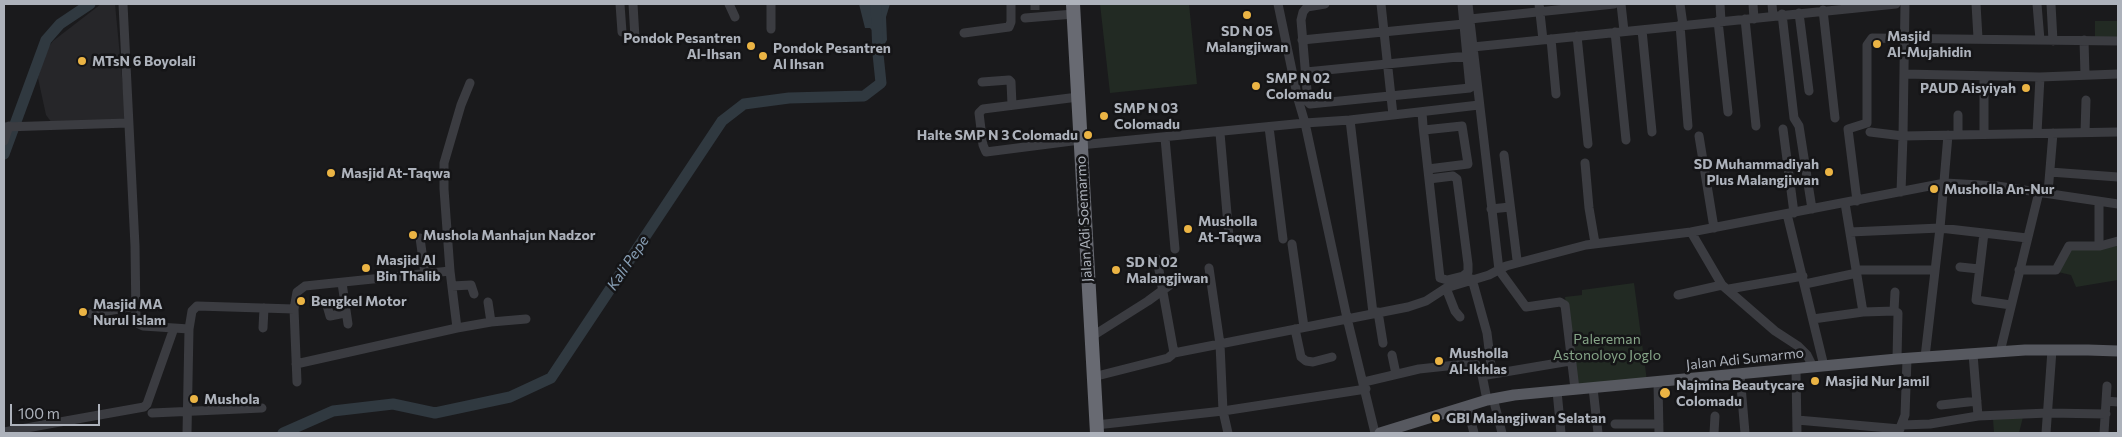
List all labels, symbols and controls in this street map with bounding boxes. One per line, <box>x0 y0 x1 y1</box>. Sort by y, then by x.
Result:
marker: SD N 05 Malangjiwan <box>1241 9 1253 21</box>
place label: SD N 05 Malangjiwan <box>1206 23 1288 56</box>
place label: Masjid Al-Mujahidin <box>1887 28 1972 60</box>
place label: Pondok Pesantren Al-Ihsan <box>623 30 741 62</box>
marker: Masjid Al-Mujahidin <box>1871 38 1883 50</box>
marker: Pondok Pesantren Al-Ihsan <box>745 40 757 52</box>
place label: Pondok Pesantren Al Ihsan <box>773 40 891 72</box>
marker: Pondok Pesantren Al Ihsan <box>757 50 769 62</box>
place label: MTsN 6 Boyolali <box>92 53 196 69</box>
marker: MTsN 6 Boyolali <box>76 55 88 67</box>
place label: SMP N 02 Colomadu <box>1266 70 1332 102</box>
marker: SMP N 02 Colomadu <box>1250 80 1262 92</box>
place label: PAUD Aisyiyah <box>1920 80 2016 96</box>
marker: PAUD Aisyiyah <box>2020 82 2032 94</box>
place label: SMP N 03 Colomadu <box>1114 100 1180 132</box>
marker: SMP N 03 Colomadu <box>1098 110 1110 122</box>
place label: Halte SMP N 3 Colomadu <box>917 127 1078 143</box>
marker: Halte SMP N 3 Colomadu <box>1082 129 1094 141</box>
street label: Jalan Adi Soemarmo <box>1072 155 1096 283</box>
place label: SD Muhammadiyah Plus Malangjiwan <box>1694 156 1819 188</box>
place label: Masjid At-Taqwa <box>341 165 450 181</box>
marker: SD Muhammadiyah Plus Malangjiwan <box>1823 166 1835 178</box>
marker: Masjid At-Taqwa <box>325 167 337 179</box>
place label: Musholla An-Nur <box>1944 181 2054 197</box>
marker: Musholla An-Nur <box>1928 183 1940 195</box>
place label: Musholla At-Taqwa <box>1198 213 1261 246</box>
marker: Musholla At-Taqwa <box>1182 223 1194 235</box>
place label: Mushola Manhajun Nadzor <box>423 227 596 243</box>
marker: Mushola Manhajun Nadzor <box>407 229 419 241</box>
water label: Kali Pepe <box>603 232 653 294</box>
place label: Masjid Al Bin Thalib <box>376 252 440 284</box>
place label: SD N 02 Malangjiwan <box>1126 254 1208 286</box>
marker: Masjid Al Bin Thalib <box>360 262 372 274</box>
marker: SD N 02 Malangjiwan <box>1110 264 1122 276</box>
place label: Bengkel Motor <box>311 293 407 309</box>
marker: Bengkel Motor <box>295 295 307 307</box>
place label: Masjid MA Nurul Islam <box>93 296 166 328</box>
marker: Masjid MA Nurul Islam <box>77 306 89 318</box>
park label: Palereman Astonoloyo Joglo <box>1553 331 1661 364</box>
street label: Jalan Adi Sumarmo <box>1685 344 1805 374</box>
place label: Musholla Al-Ikhlas <box>1449 345 1508 378</box>
marker: Musholla Al-Ikhlas <box>1433 355 1445 367</box>
place label: Masjid Nur Jamil <box>1825 373 1930 389</box>
marker: Masjid Nur Jamil <box>1809 375 1821 387</box>
place label: Najmina Beautycare Colomadu <box>1676 377 1804 410</box>
marker: Najmina Beautycare Colomadu <box>1658 386 1672 400</box>
place label: Mushola <box>204 391 260 407</box>
marker: Mushola <box>188 393 200 405</box>
scale bar <box>12 394 102 426</box>
text: 100 m <box>18 404 60 422</box>
place label: GBI Malangjiwan Selatan <box>1446 410 1606 426</box>
marker: GBI Malangjiwan Selatan <box>1430 412 1442 424</box>

